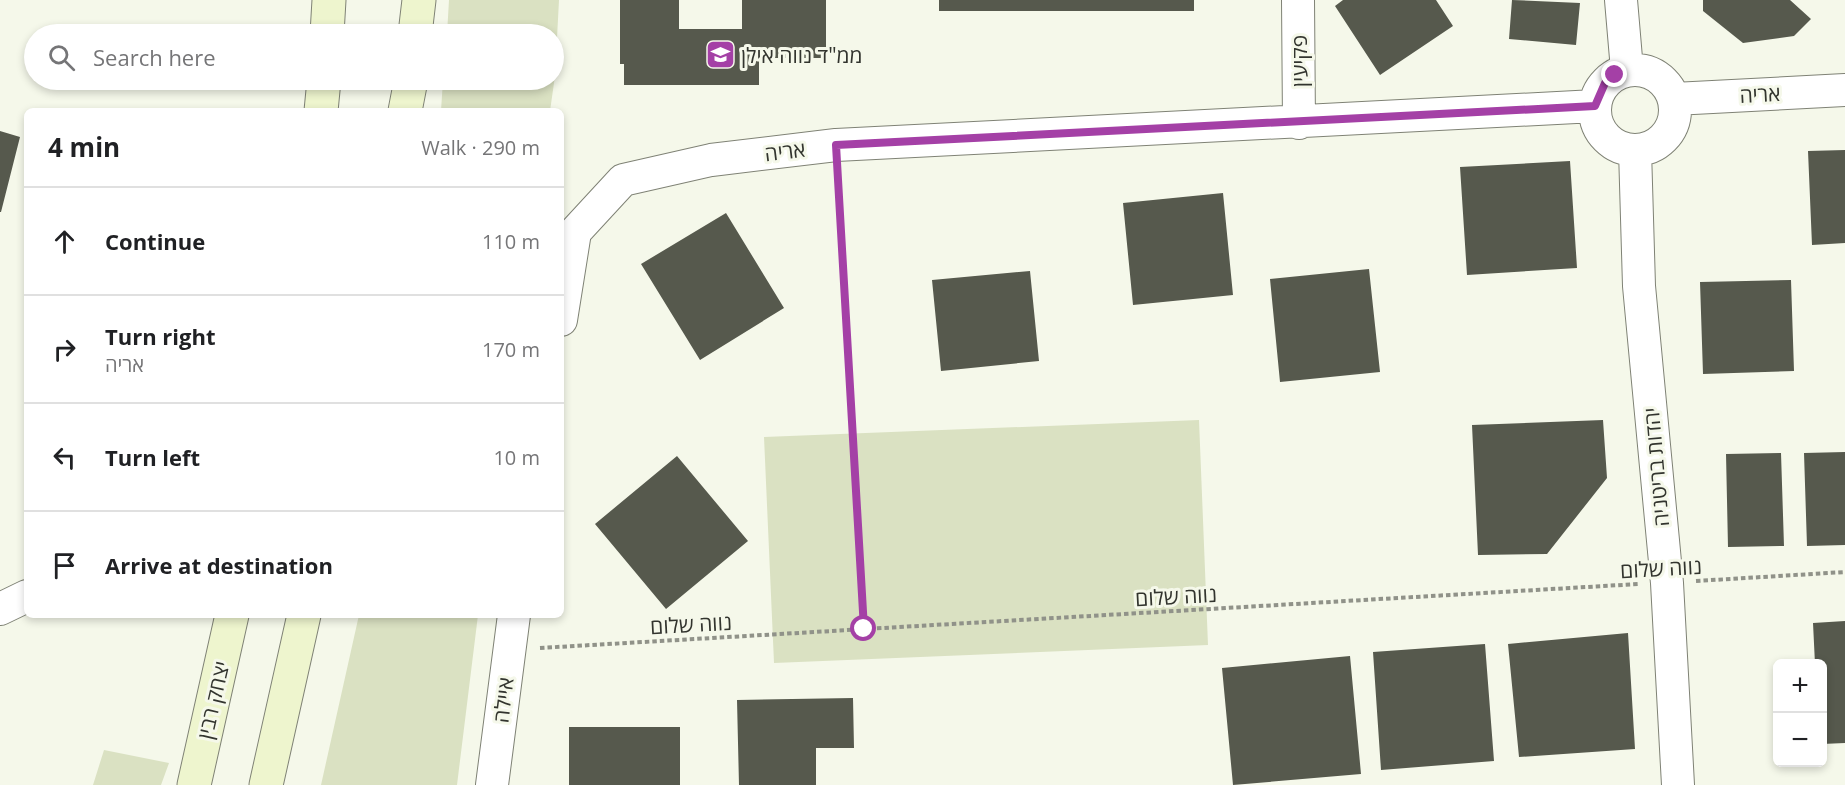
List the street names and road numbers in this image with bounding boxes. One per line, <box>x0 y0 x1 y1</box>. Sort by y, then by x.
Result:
street label: פקיעין <box>1285 35 1313 87</box>
street label: אריה <box>1739 79 1781 109</box>
street label: אריה <box>763 135 807 167</box>
street label: יהדות בריטניה <box>1637 406 1675 528</box>
street label: נווה שלום <box>1619 552 1703 584</box>
street label: נווה שלום <box>1134 580 1218 612</box>
street label: נווה שלום <box>649 608 733 640</box>
street label: יצחק רבין <box>190 658 236 742</box>
street label: איילה <box>486 676 520 724</box>

